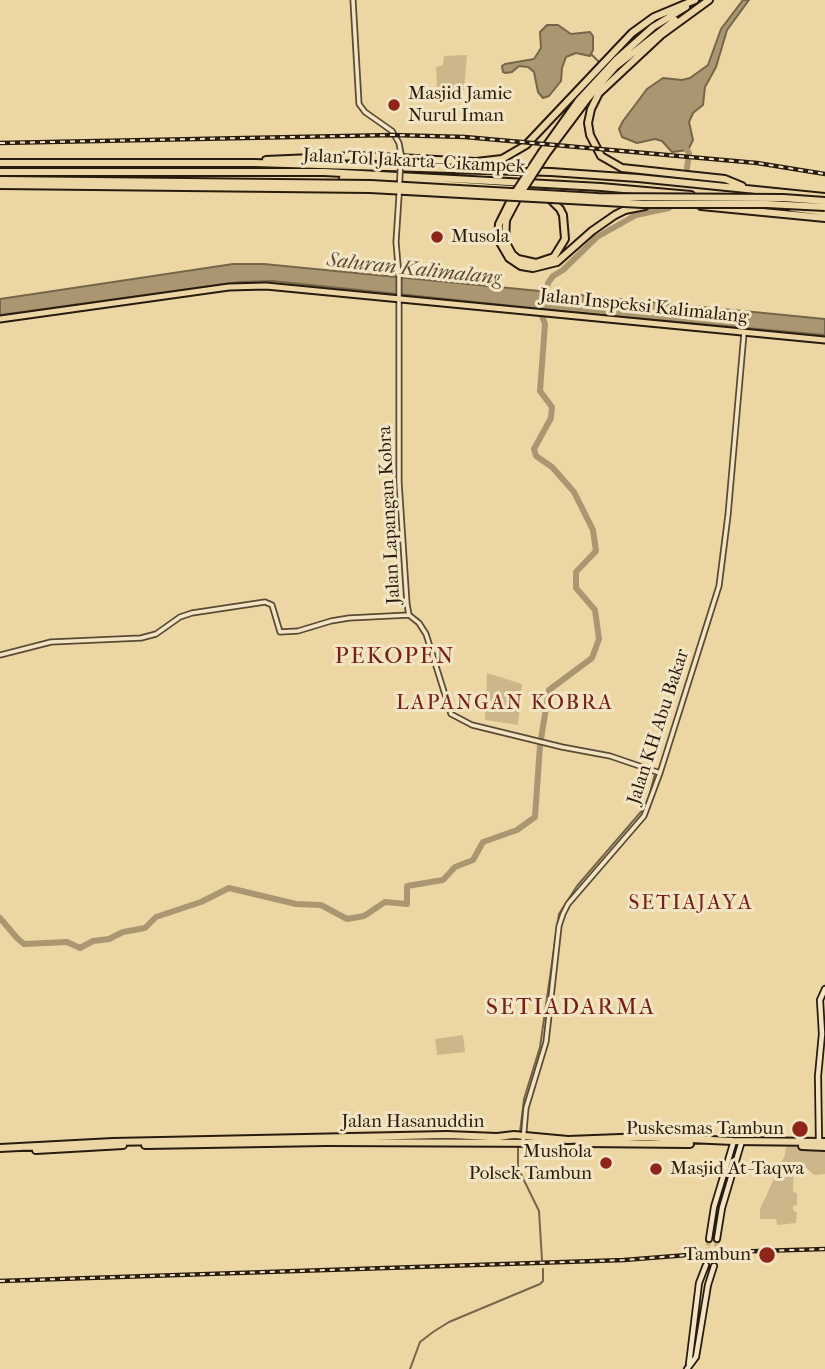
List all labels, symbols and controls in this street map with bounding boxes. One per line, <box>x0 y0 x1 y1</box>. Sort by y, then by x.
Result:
place label: Masjid Jamie Nurul Iman <box>408 83 512 127</box>
marker: Masjid Jamie Nurul Iman <box>386 97 402 113</box>
street label: Jalan Tol Jakarta–Cikampek <box>302 145 526 179</box>
place label: Musola <box>451 226 509 248</box>
marker: Musola <box>429 229 445 245</box>
water label: Saluran Kalimalang <box>325 248 503 292</box>
street label: Jalan Inspeksi Kalimalang <box>539 285 749 329</box>
street label: Jalan Lapangan Kobra <box>374 425 406 605</box>
district label: PEKOPEN <box>336 643 454 671</box>
street label: Jalan KH Abu Bakar <box>623 646 695 808</box>
district label: LAPANGAN KOBRA <box>398 691 612 717</box>
district label: SETIAJAYA <box>630 891 752 917</box>
district label: SETIADARMA <box>487 994 655 1022</box>
street label: Jalan Hasanuddin <box>341 1111 485 1133</box>
place label: Puskesmas Tambun <box>626 1118 784 1140</box>
marker: Puskesmas Tambun <box>790 1119 810 1139</box>
place label: Mushola Polsek Tambun <box>469 1141 592 1185</box>
marker: Mushola Polsek Tambun <box>598 1155 614 1171</box>
place label: Masjid At-Taqwa <box>670 1158 804 1180</box>
marker: Masjid At-Taqwa <box>648 1161 664 1177</box>
place label: Tambun <box>684 1244 751 1266</box>
marker: Tambun <box>757 1245 777 1265</box>

